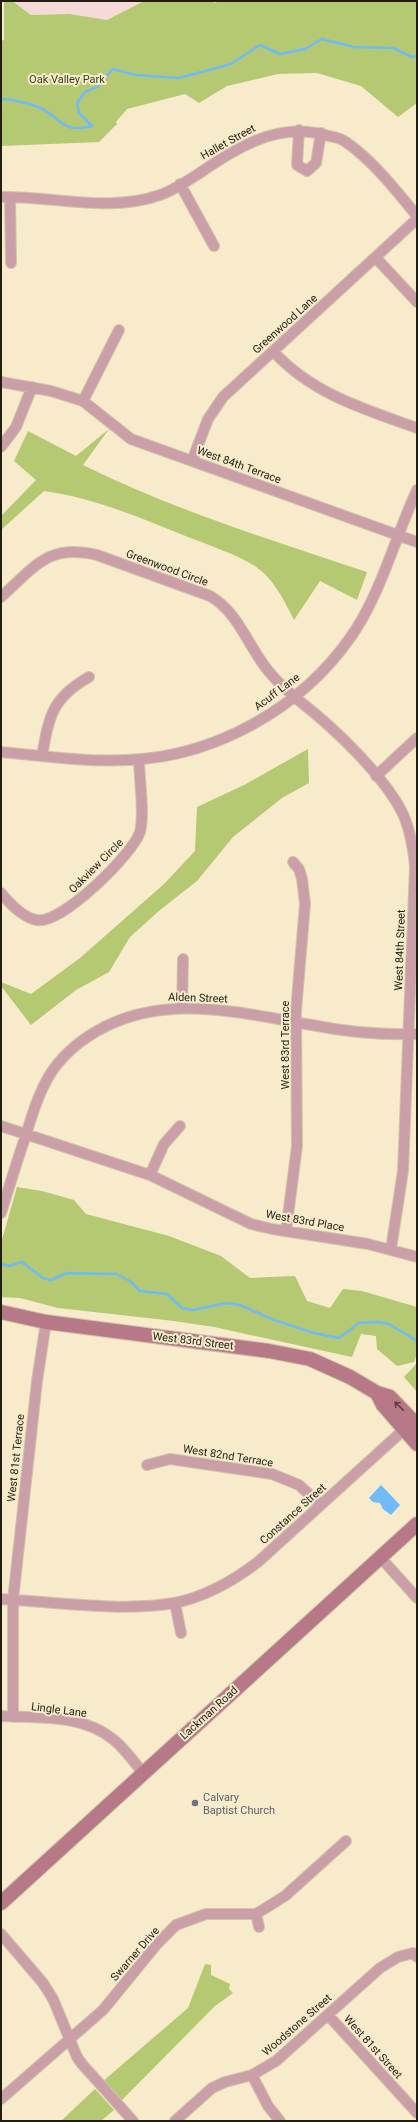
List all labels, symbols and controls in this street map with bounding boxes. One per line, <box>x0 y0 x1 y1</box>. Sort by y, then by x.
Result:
park label: Oak Valley Park <box>29 73 105 86</box>
street label: Hallet Street <box>198 121 258 162</box>
street label: Greenwood Lane <box>250 291 320 356</box>
street label: West 84th Terrace <box>195 444 283 486</box>
street label: Greenwood Circle <box>124 547 210 589</box>
street label: Acuff Lane <box>252 671 302 713</box>
street label: Oakview Circle <box>66 836 126 896</box>
street label: West 84th Street <box>392 909 408 991</box>
street label: Alden Street <box>168 990 228 1006</box>
street label: West 83rd Terrace <box>279 1000 292 1089</box>
street label: West 83rd Place <box>265 1208 345 1234</box>
street label: West 83rd Street <box>152 1330 235 1352</box>
one-way arrow <box>394 1401 404 1410</box>
street label: West 81st Terrace <box>5 1413 27 1503</box>
street label: West 82nd Terrace <box>182 1442 274 1470</box>
street label: Constance Street <box>257 1481 329 1547</box>
street label: Lackman Road <box>178 1684 240 1742</box>
street label: Lingle Lane <box>30 1700 88 1720</box>
place label: Calvary Baptist Church <box>203 1791 275 1817</box>
marker: Calvary Baptist Church <box>190 1798 200 1808</box>
street label: Swarner Drive <box>108 1924 162 1984</box>
street label: Woodstone Street <box>260 1991 335 2059</box>
street label: West 81st Street <box>341 2013 405 2082</box>

